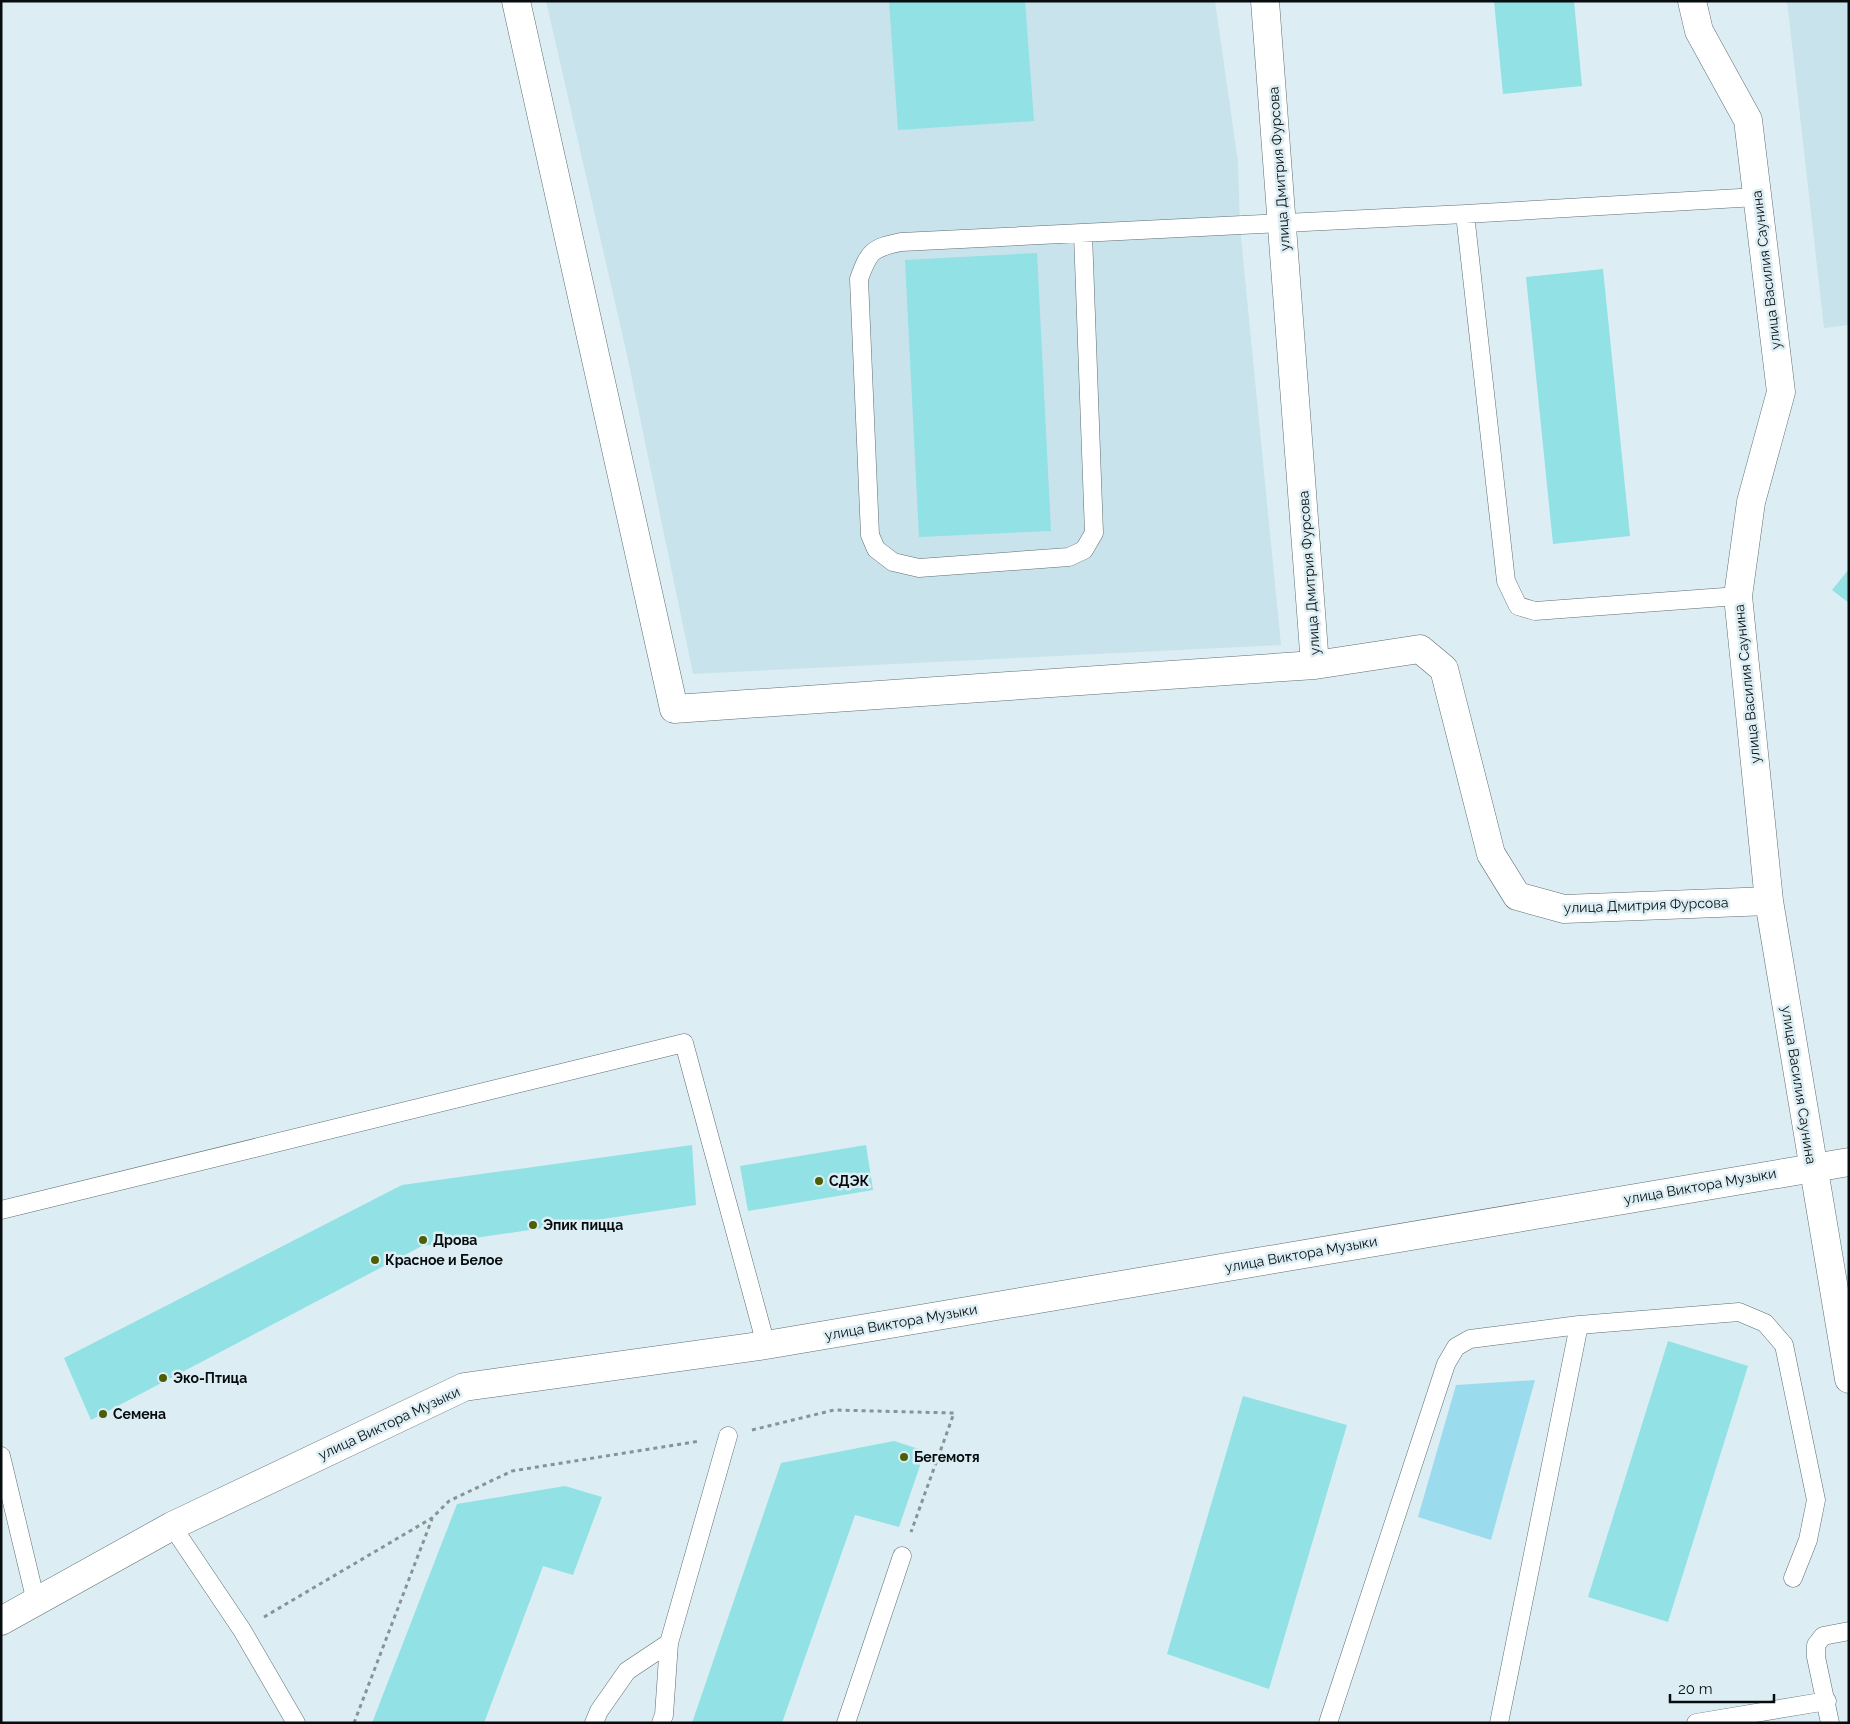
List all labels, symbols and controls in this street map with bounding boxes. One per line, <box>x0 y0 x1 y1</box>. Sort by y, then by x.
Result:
street label: улица Дмитрия Фурсова <box>1265 86 1293 252</box>
street label: улица Василия Саунина <box>1748 190 1784 350</box>
street label: улица Дмитрия Фурсова <box>1295 490 1323 656</box>
street label: улица Василия Саунина <box>1731 604 1763 764</box>
street label: улица Дмитрия Фурсова <box>1563 894 1729 916</box>
street label: улица Василия Саунина <box>1779 1005 1819 1165</box>
street label: улица Виктора Музыки <box>1623 1165 1777 1207</box>
place label: СДЭК <box>829 1173 870 1189</box>
marker: СДЭК <box>813 1175 825 1187</box>
place label: Эпик пицца <box>543 1217 623 1233</box>
marker: Эпик пицца <box>527 1219 539 1231</box>
place label: Дрова <box>433 1232 477 1248</box>
street label: улица Виктора Музыки <box>1224 1233 1378 1275</box>
marker: Дрова <box>417 1234 429 1246</box>
place label: Красное и Белое <box>385 1252 504 1268</box>
marker: Красное и Белое <box>369 1254 381 1266</box>
street label: улица Виктора Музыки <box>824 1301 978 1343</box>
place label: Эко-Птица <box>173 1370 247 1386</box>
marker: Эко-Птица <box>157 1372 169 1384</box>
street label: улица Виктора Музыки <box>316 1383 462 1463</box>
place label: Семена <box>113 1406 166 1422</box>
marker: Семена <box>97 1408 109 1420</box>
place label: Бегемотя <box>914 1449 980 1465</box>
marker: Бегемотя <box>898 1451 910 1463</box>
scale bar <box>1670 1672 1774 1704</box>
text: 20 m <box>1678 1680 1713 1698</box>

